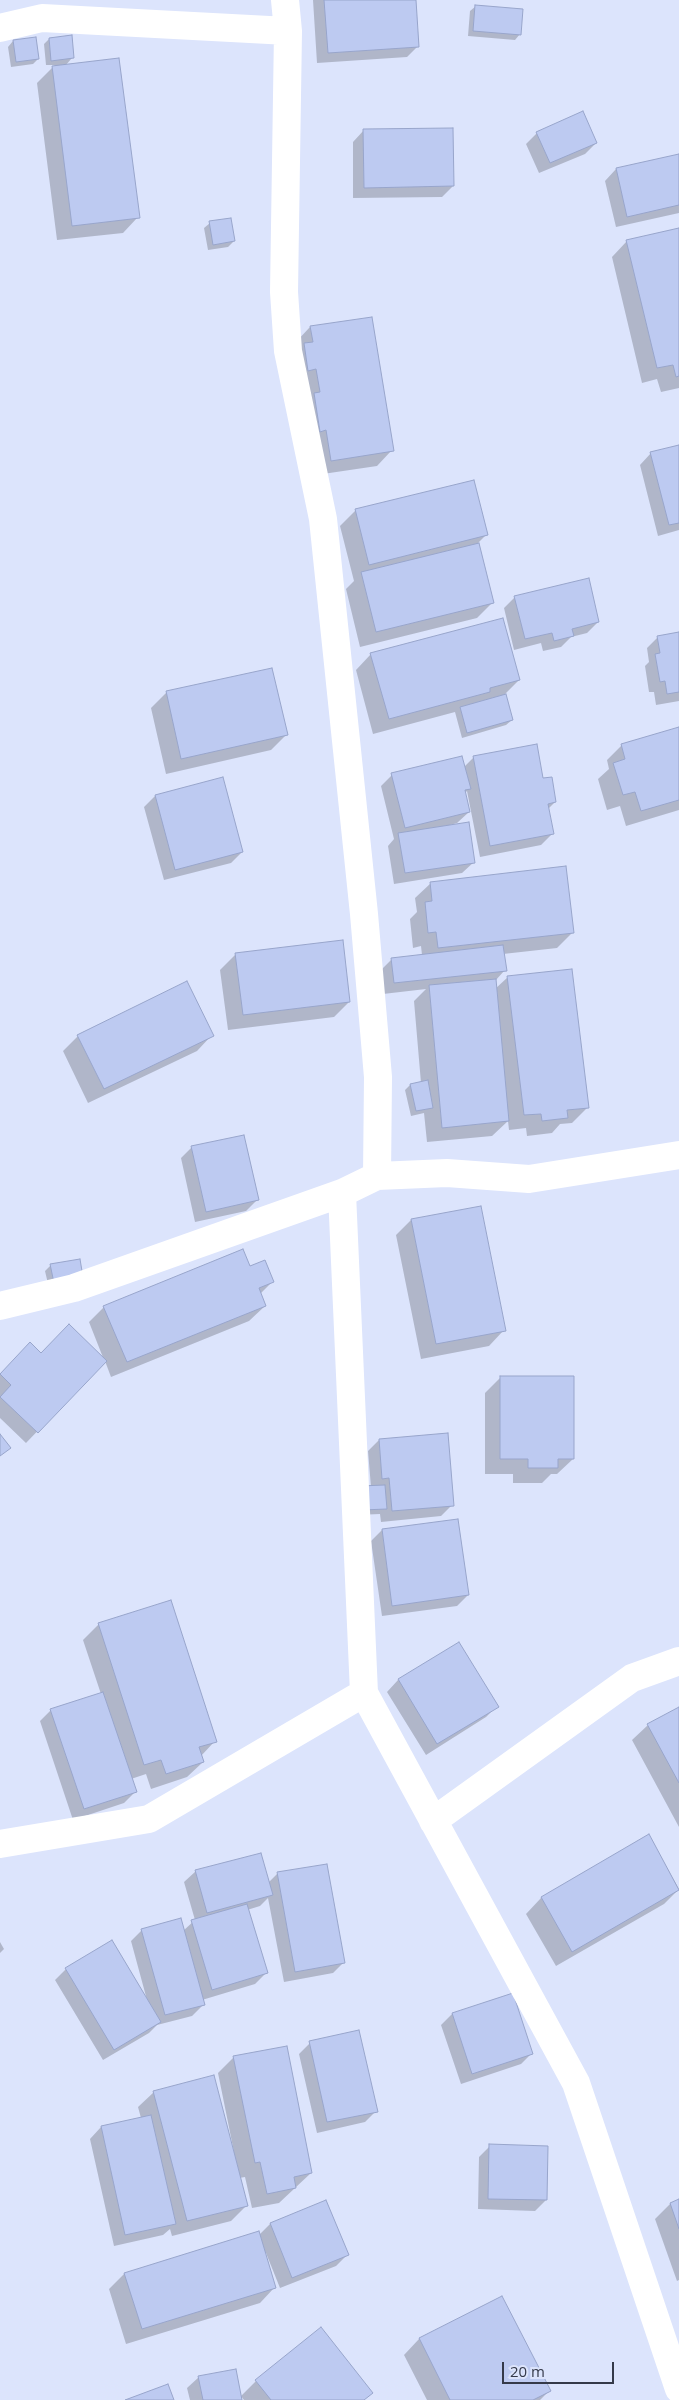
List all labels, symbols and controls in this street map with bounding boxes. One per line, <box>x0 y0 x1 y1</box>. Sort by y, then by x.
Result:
scale bar <box>504 2352 616 2384</box>
text: 20 m <box>510 2361 545 2381</box>

